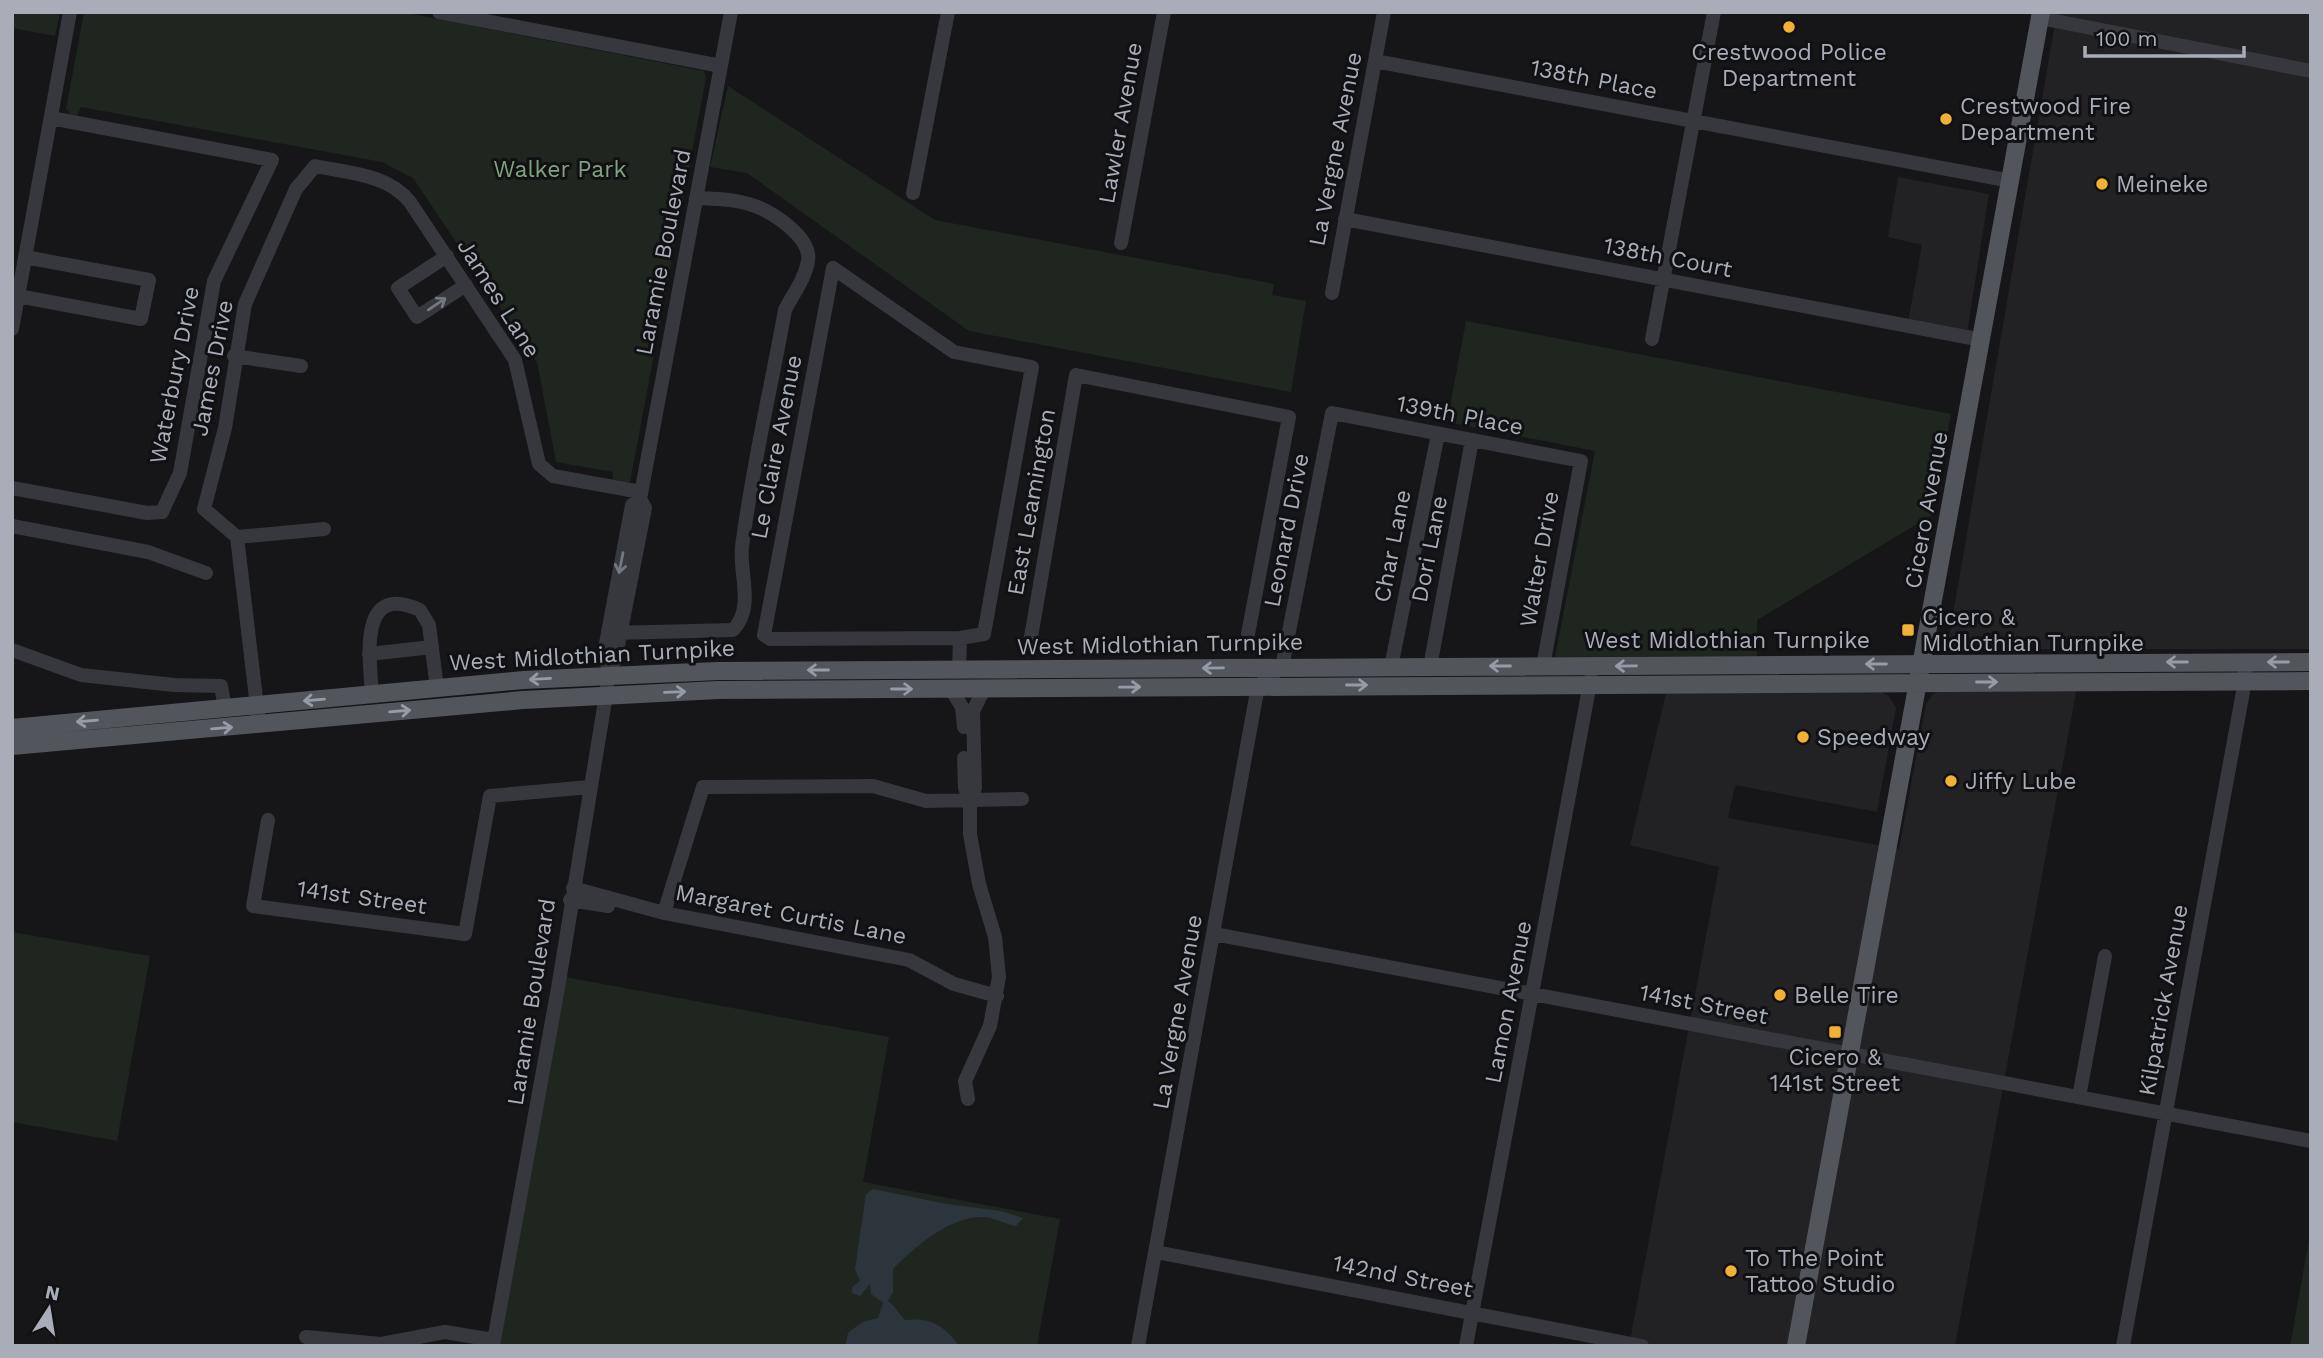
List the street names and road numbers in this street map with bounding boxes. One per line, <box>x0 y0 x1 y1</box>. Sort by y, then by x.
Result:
street label: Lawler Avenue <box>1093 40 1148 206</box>
street label: La Vergne Avenue <box>1303 50 1368 248</box>
street label: 138th Place <box>1528 54 1660 105</box>
street label: Laramie Boulevard <box>630 147 697 357</box>
street label: 138th Court <box>1601 232 1735 283</box>
street label: James Lane <box>451 234 546 363</box>
street label: Waterbury Drive <box>144 284 205 466</box>
street label: James Drive <box>186 298 239 438</box>
street label: Le Claire Avenue <box>745 353 808 541</box>
street label: 139th Place <box>1394 390 1526 441</box>
street label: East Leamington <box>1002 407 1061 598</box>
street label: Cicero Avenue <box>1899 429 1954 591</box>
street label: Leonard Drive <box>1258 451 1315 609</box>
street label: Char Lane <box>1368 488 1417 605</box>
street label: Walter Drive <box>1514 489 1565 629</box>
street label: Dori Lane <box>1406 494 1453 605</box>
street label: West Midlothian Turnpike <box>1584 627 1870 654</box>
street label: West Midlothian Turnpike <box>1017 629 1303 660</box>
street label: West Midlothian Turnpike <box>448 635 736 676</box>
street label: 141st Street <box>295 875 429 920</box>
street label: Margaret Curtis Lane <box>673 879 909 950</box>
street label: Laramie Boulevard <box>502 897 561 1107</box>
street label: Kilpatrick Avenue <box>2133 902 2194 1098</box>
street label: La Vergne Avenue <box>1147 913 1208 1112</box>
street label: Lamon Avenue <box>1479 919 1537 1086</box>
street label: 141st Street <box>1637 979 1771 1030</box>
street label: 142nd Street <box>1331 1250 1476 1303</box>

